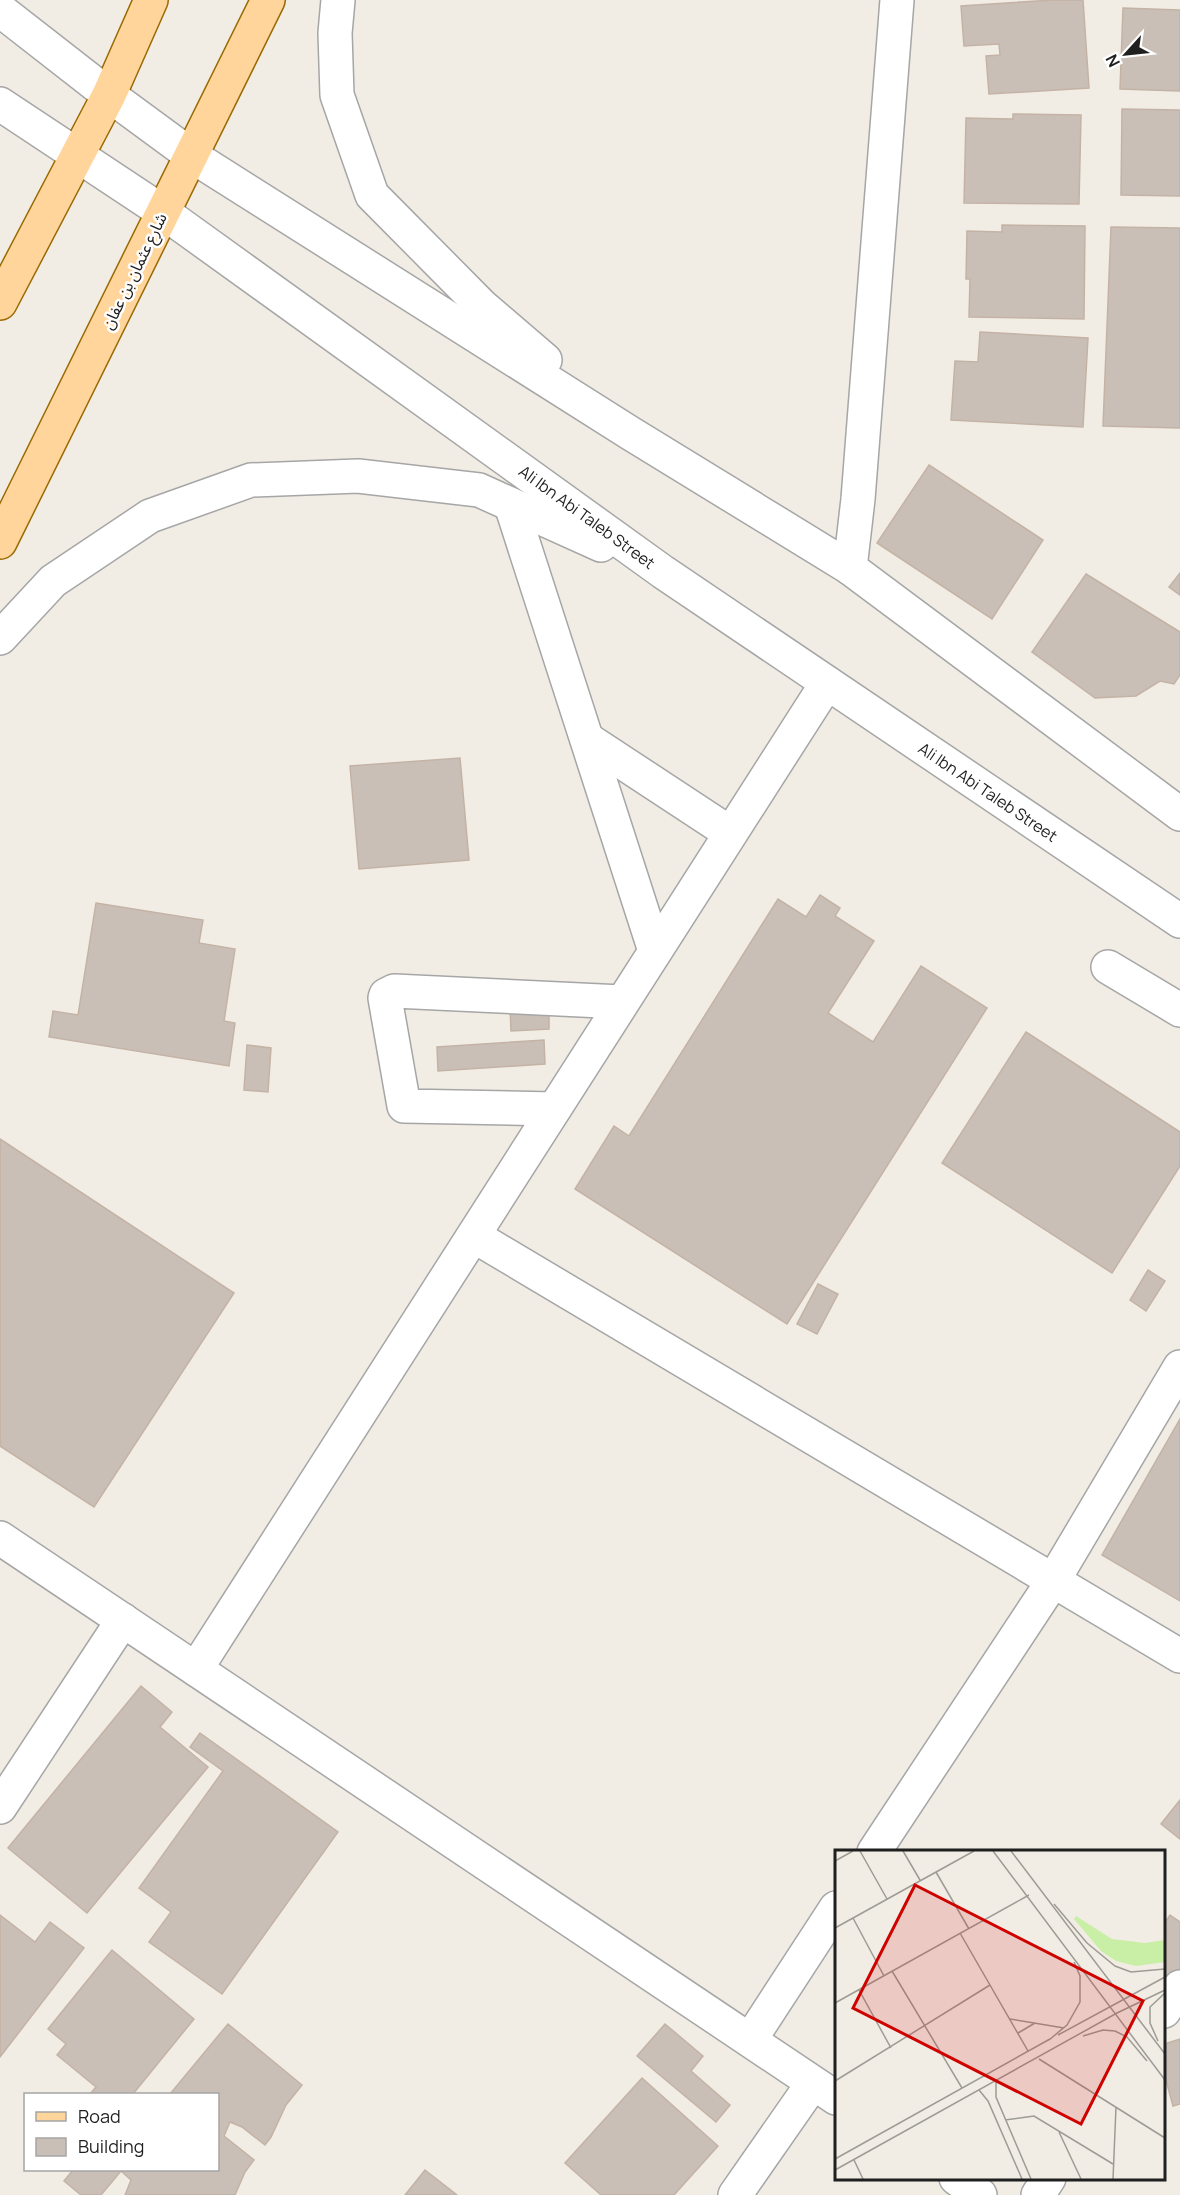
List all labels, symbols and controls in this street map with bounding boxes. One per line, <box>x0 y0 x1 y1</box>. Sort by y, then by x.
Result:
north arrow <box>1096 24 1156 84</box>
text: N <box>1100 51 1125 71</box>
street label: شارع عثمان بن عفان <box>96 209 174 334</box>
street label: Ali Ibn Abi Taleb Street <box>514 460 660 574</box>
street label: Ali Ibn Abi Taleb Street <box>914 737 1062 847</box>
inset map <box>835 1850 1165 2180</box>
legend <box>24 2093 219 2171</box>
text: Road <box>78 2104 121 2128</box>
text: Building <box>78 2134 144 2158</box>

